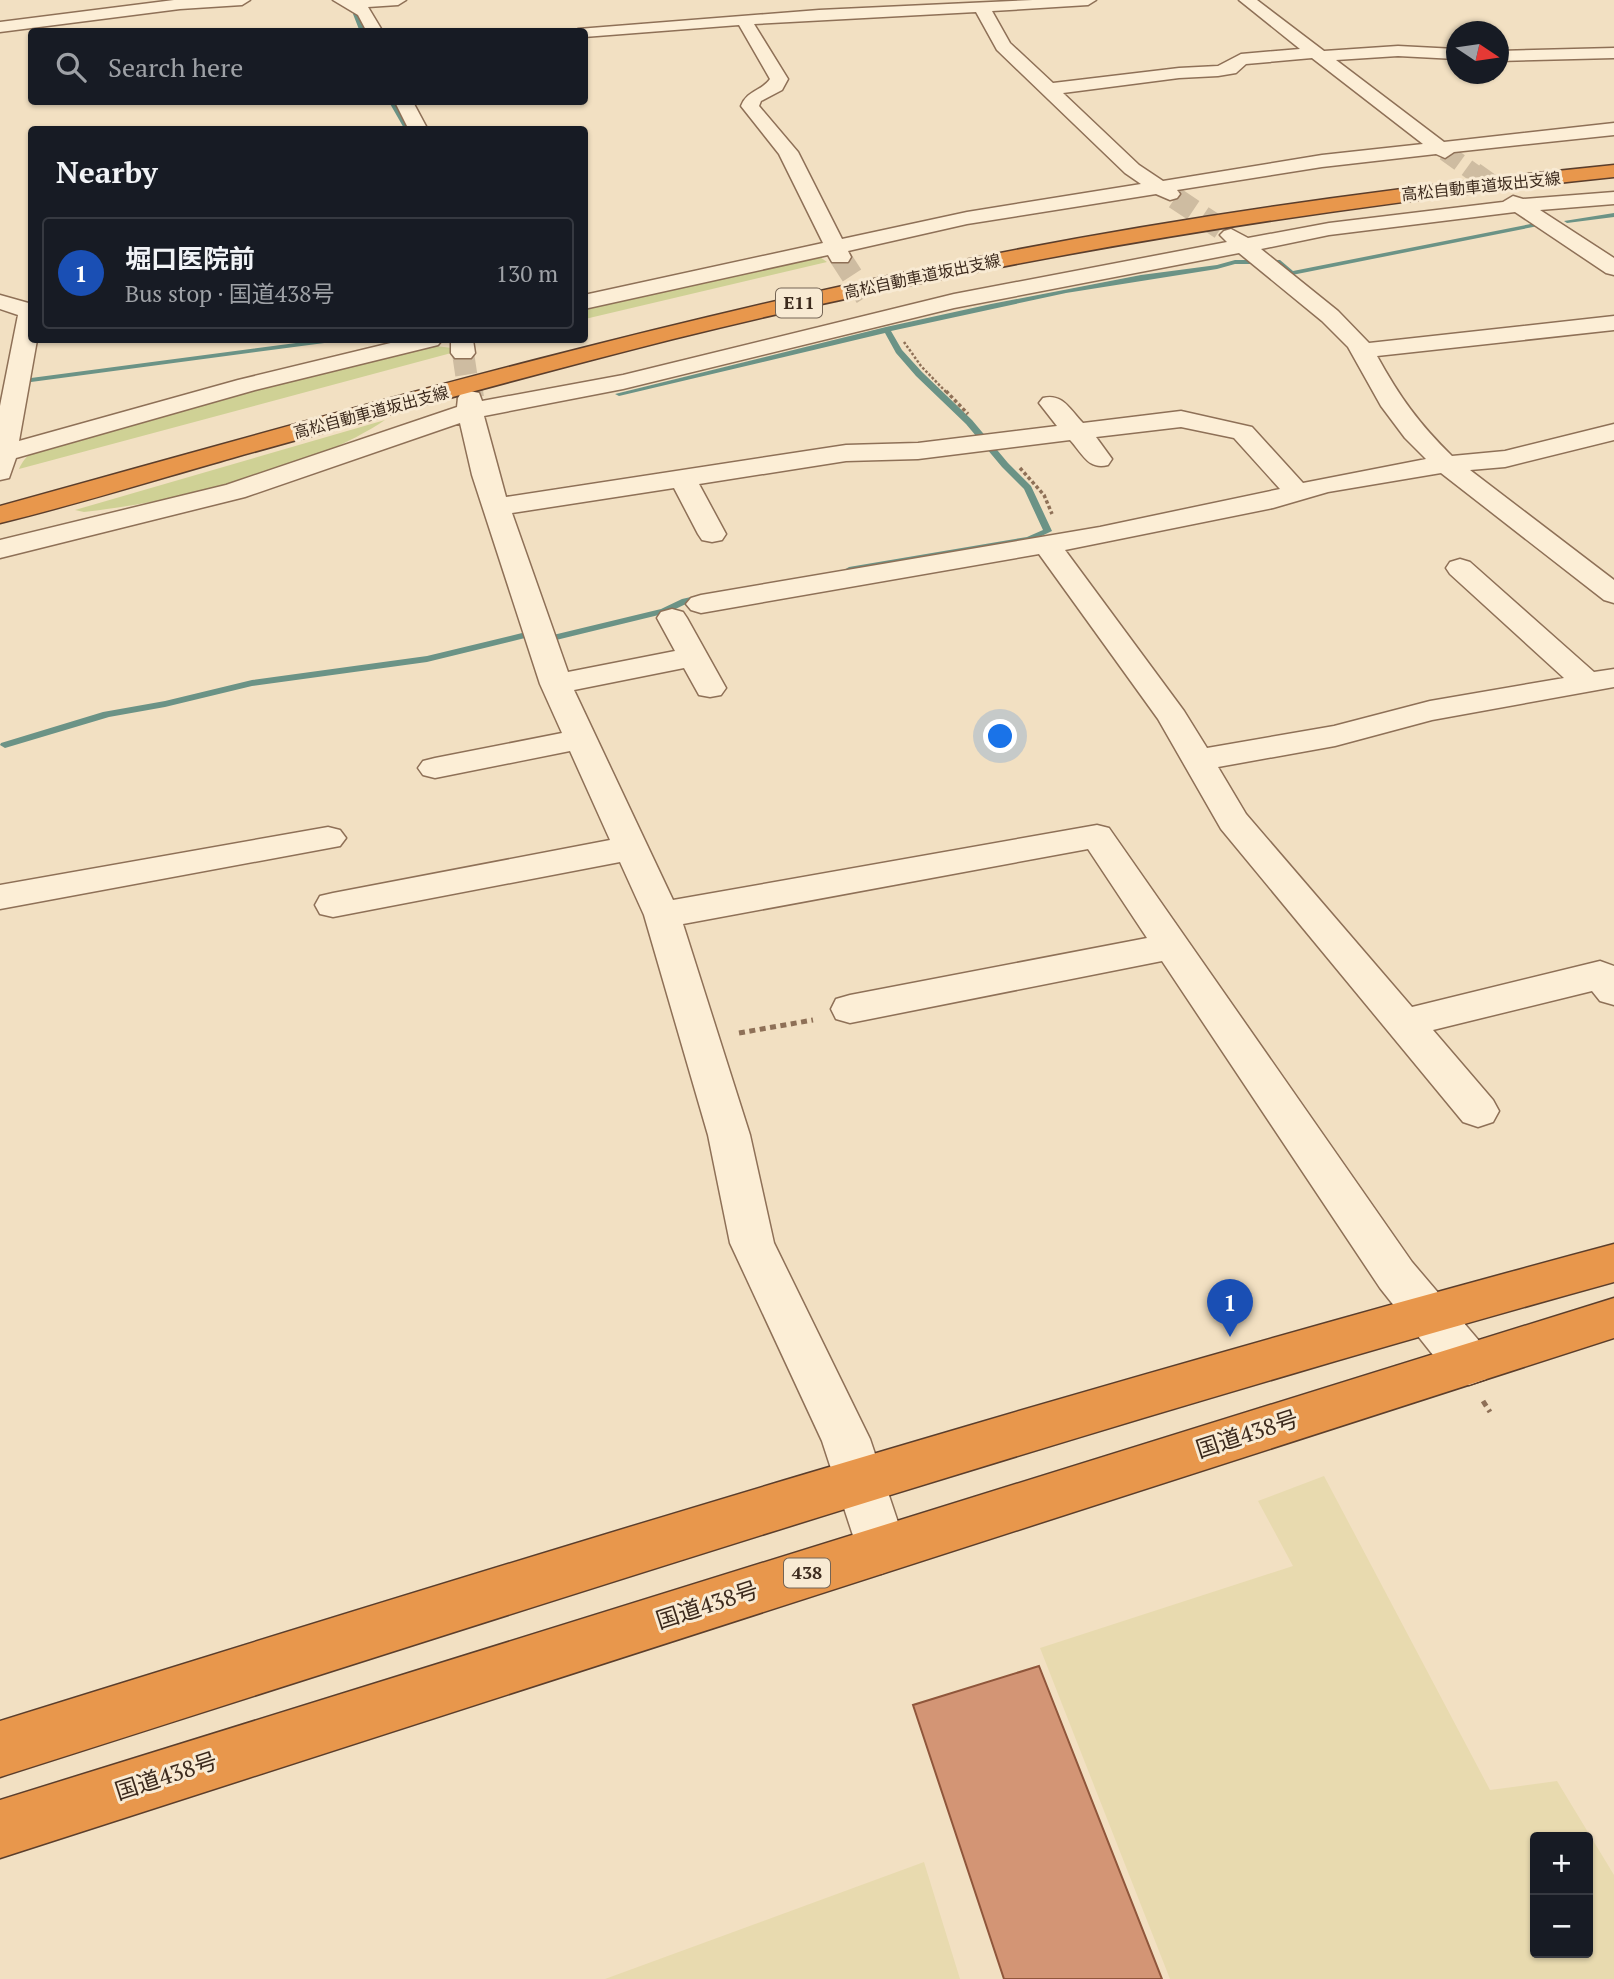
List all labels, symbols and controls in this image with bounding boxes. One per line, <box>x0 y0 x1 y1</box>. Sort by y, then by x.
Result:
north arrow <box>1446 21 1509 84</box>
search box <box>28 28 588 105</box>
icon: search <box>52 48 90 86</box>
text: Search here <box>108 50 243 84</box>
text: Nearby <box>56 152 158 192</box>
street label: 高松自動車道坂出支線 <box>1400 167 1562 205</box>
text: 堀口医院前 <box>125 241 255 275</box>
street label: 高松自動車道坂出支線 <box>841 249 1003 303</box>
text: 1 <box>75 258 88 289</box>
text: 130 m <box>496 258 558 289</box>
text: Bus stop · 国道438号 <box>125 278 335 309</box>
road number: E11 <box>776 288 822 318</box>
street label: 高松自動車道坂出支線 <box>291 381 451 443</box>
your location <box>983 719 1017 753</box>
pin: 1 <box>1207 1279 1253 1337</box>
street label: 国道438号 <box>1192 1402 1302 1465</box>
road number: 438 <box>784 1558 830 1588</box>
street label: 国道438号 <box>652 1573 762 1636</box>
street label: 国道438号 <box>111 1744 221 1807</box>
map controls <box>1530 1832 1593 1958</box>
button: + <box>1530 1832 1593 1895</box>
button: − <box>1530 1895 1593 1958</box>

